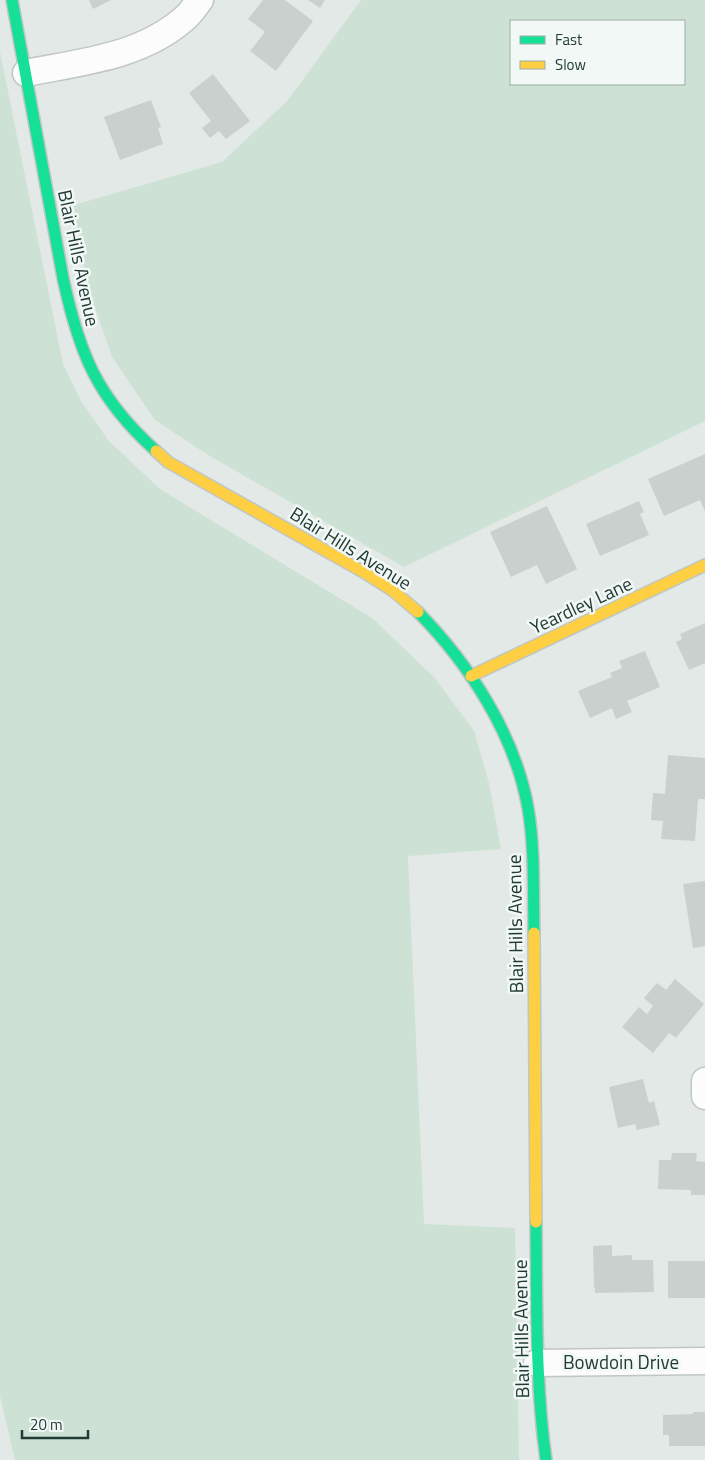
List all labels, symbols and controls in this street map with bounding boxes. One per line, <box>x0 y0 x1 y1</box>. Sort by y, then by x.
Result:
legend <box>510 20 685 85</box>
text: Fast <box>555 28 583 51</box>
text: Slow <box>555 53 586 76</box>
street label: Blair Hills Avenue <box>51 187 108 329</box>
street label: Blair Hills Avenue <box>285 499 418 597</box>
street label: Yeardley Lane <box>525 568 637 641</box>
street label: Blair Hills Avenue <box>499 854 530 994</box>
street label: Blair Hills Avenue <box>505 1259 536 1399</box>
street label: Bowdoin Drive <box>563 1347 679 1376</box>
scale bar <box>22 1408 89 1440</box>
text: 20 m <box>30 1413 63 1436</box>

